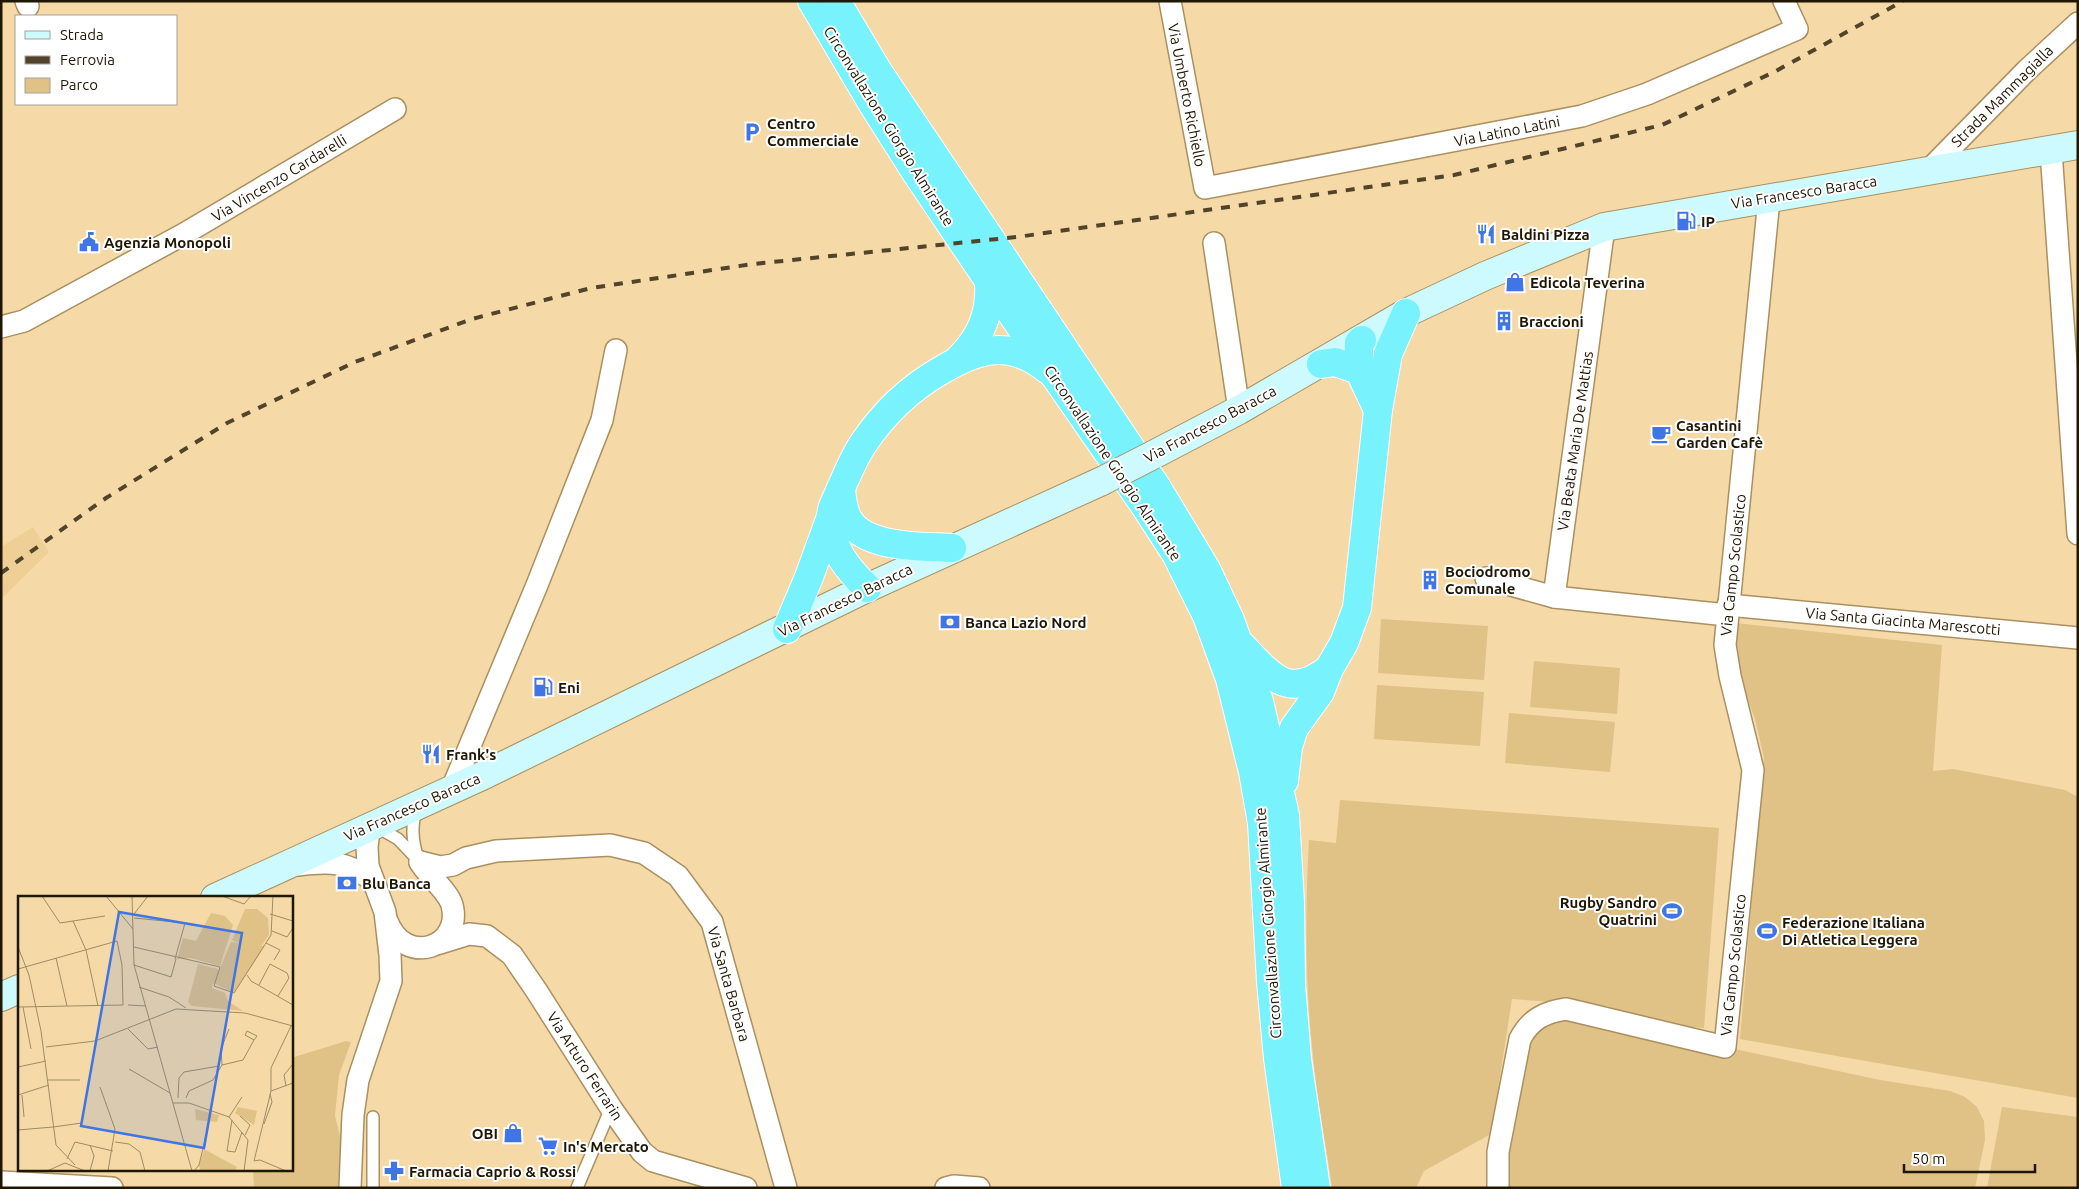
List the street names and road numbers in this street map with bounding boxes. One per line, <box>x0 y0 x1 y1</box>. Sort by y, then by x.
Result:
street label: Via Umberto Richiello <box>1165 22 1209 168</box>
street label: Circonvallazione Giorgio Almirante <box>820 23 958 229</box>
street label: Strada Mammagialla <box>1948 42 2056 150</box>
street label: Via Latino Latini <box>1453 112 1561 150</box>
street label: Via Vincenzo Cardarelli <box>208 131 350 225</box>
street label: Via Francesco Baracca <box>1730 172 1878 212</box>
street label: Via Beata Maria De Mattias <box>1554 350 1596 532</box>
street label: Circonvallazione Giorgio Almirante <box>1041 362 1185 564</box>
street label: Via Francesco Baracca <box>1141 382 1279 466</box>
street label: Via Campo Scolastico <box>1717 493 1749 637</box>
street label: Via Francesco Baracca <box>775 560 915 640</box>
street label: Via Santa Giacinta Marescotti <box>1805 604 2001 638</box>
street label: Via Francesco Baracca <box>341 769 483 845</box>
street label: Circonvallazione Giorgio Almirante <box>1251 807 1285 1039</box>
street label: Via Campo Scolastico <box>1717 893 1749 1037</box>
street label: Via Santa Barbara <box>704 925 754 1043</box>
street label: Via Arturo Ferrarin <box>544 1009 626 1123</box>

